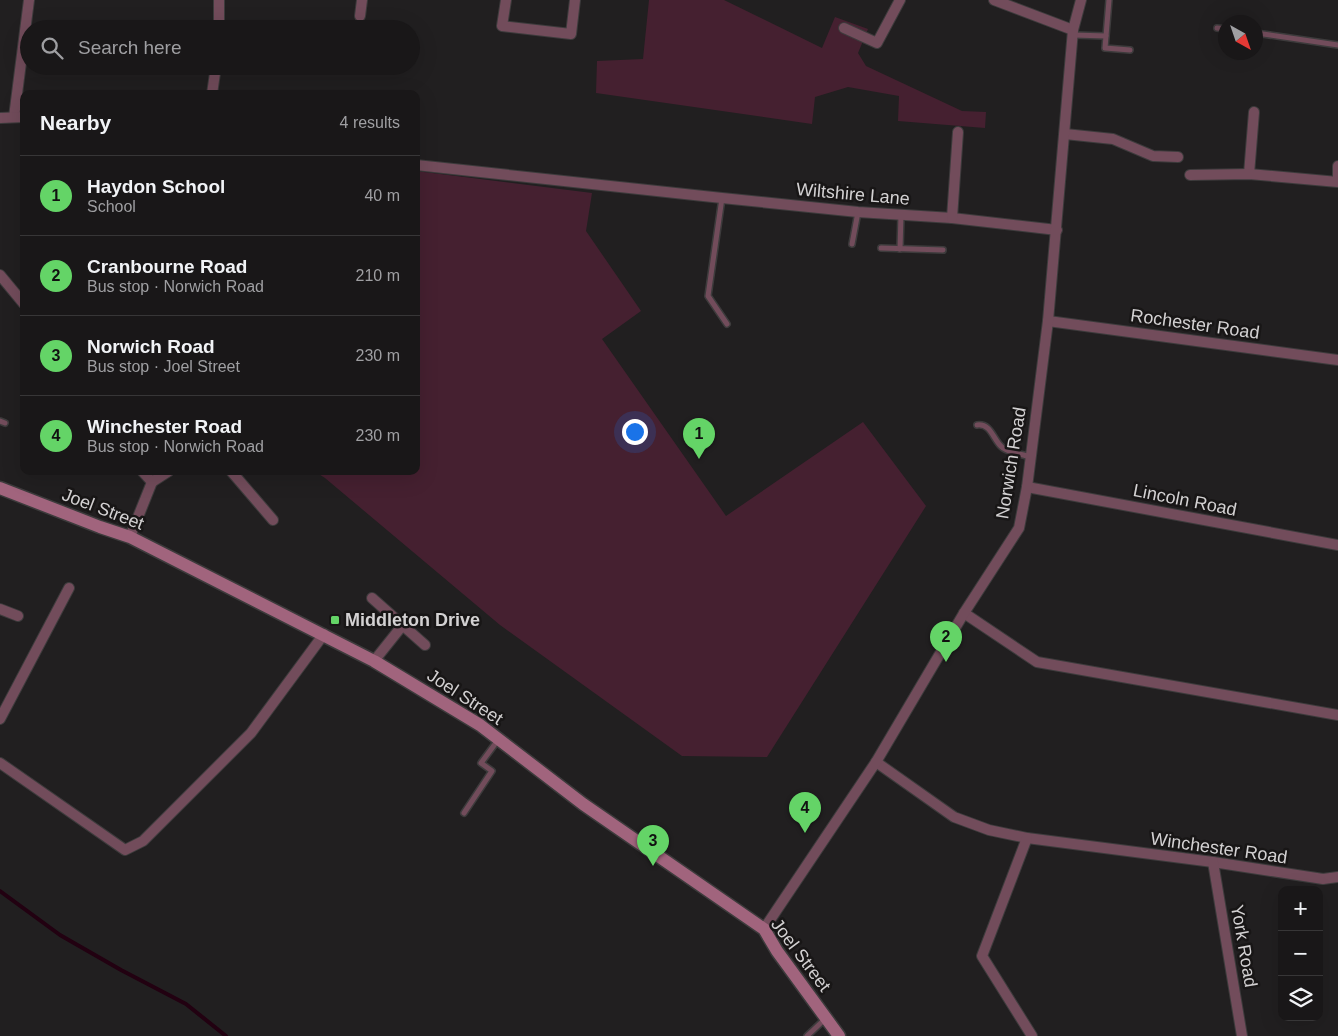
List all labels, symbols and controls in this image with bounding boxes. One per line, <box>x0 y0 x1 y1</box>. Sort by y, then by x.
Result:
north arrow <box>1218 15 1263 60</box>
search box <box>20 20 420 75</box>
icon: search <box>38 34 66 62</box>
text: Search here <box>78 37 182 58</box>
text: Nearby <box>40 111 111 134</box>
text: 4 results <box>340 114 400 131</box>
text: Haydon School <box>87 176 225 197</box>
street label: Wiltshire Lane <box>795 179 911 209</box>
text: 1 <box>52 187 60 204</box>
text: 40 m <box>364 187 400 204</box>
text: School <box>87 198 136 215</box>
text: Cranbourne Road <box>87 256 247 277</box>
text: 2 <box>52 267 60 284</box>
text: 210 m <box>356 267 400 284</box>
text: Bus stop · Norwich Road <box>87 278 264 295</box>
street label: Rochester Road <box>1129 305 1261 343</box>
text: Norwich Road <box>87 336 215 357</box>
text: 3 <box>52 347 60 364</box>
text: 230 m <box>356 347 400 364</box>
text: Bus stop · Joel Street <box>87 358 240 375</box>
street label: Norwich Road <box>992 406 1030 520</box>
text: Winchester Road <box>87 416 242 437</box>
pin: 1 <box>683 418 715 459</box>
your location <box>622 419 648 445</box>
text: 4 <box>52 427 60 444</box>
text: 230 m <box>356 427 400 444</box>
text: Bus stop · Norwich Road <box>87 438 264 455</box>
street label: Lincoln Road <box>1132 480 1238 520</box>
street label: Joel Street <box>59 484 147 534</box>
place label: Middleton Drive <box>345 610 480 630</box>
marker: Middleton Drive <box>329 614 341 626</box>
pin: 2 <box>930 621 962 662</box>
street label: Joel Street <box>423 665 507 729</box>
pin: 4 <box>789 792 821 833</box>
pin: 3 <box>637 825 669 866</box>
street label: Winchester Road <box>1149 828 1289 868</box>
map controls <box>1278 886 1323 1021</box>
button: + <box>1278 886 1323 931</box>
street label: York Road <box>1227 903 1261 989</box>
street label: Joel Street <box>767 915 835 995</box>
button: − <box>1278 931 1323 976</box>
button: layers <box>1278 976 1323 1021</box>

